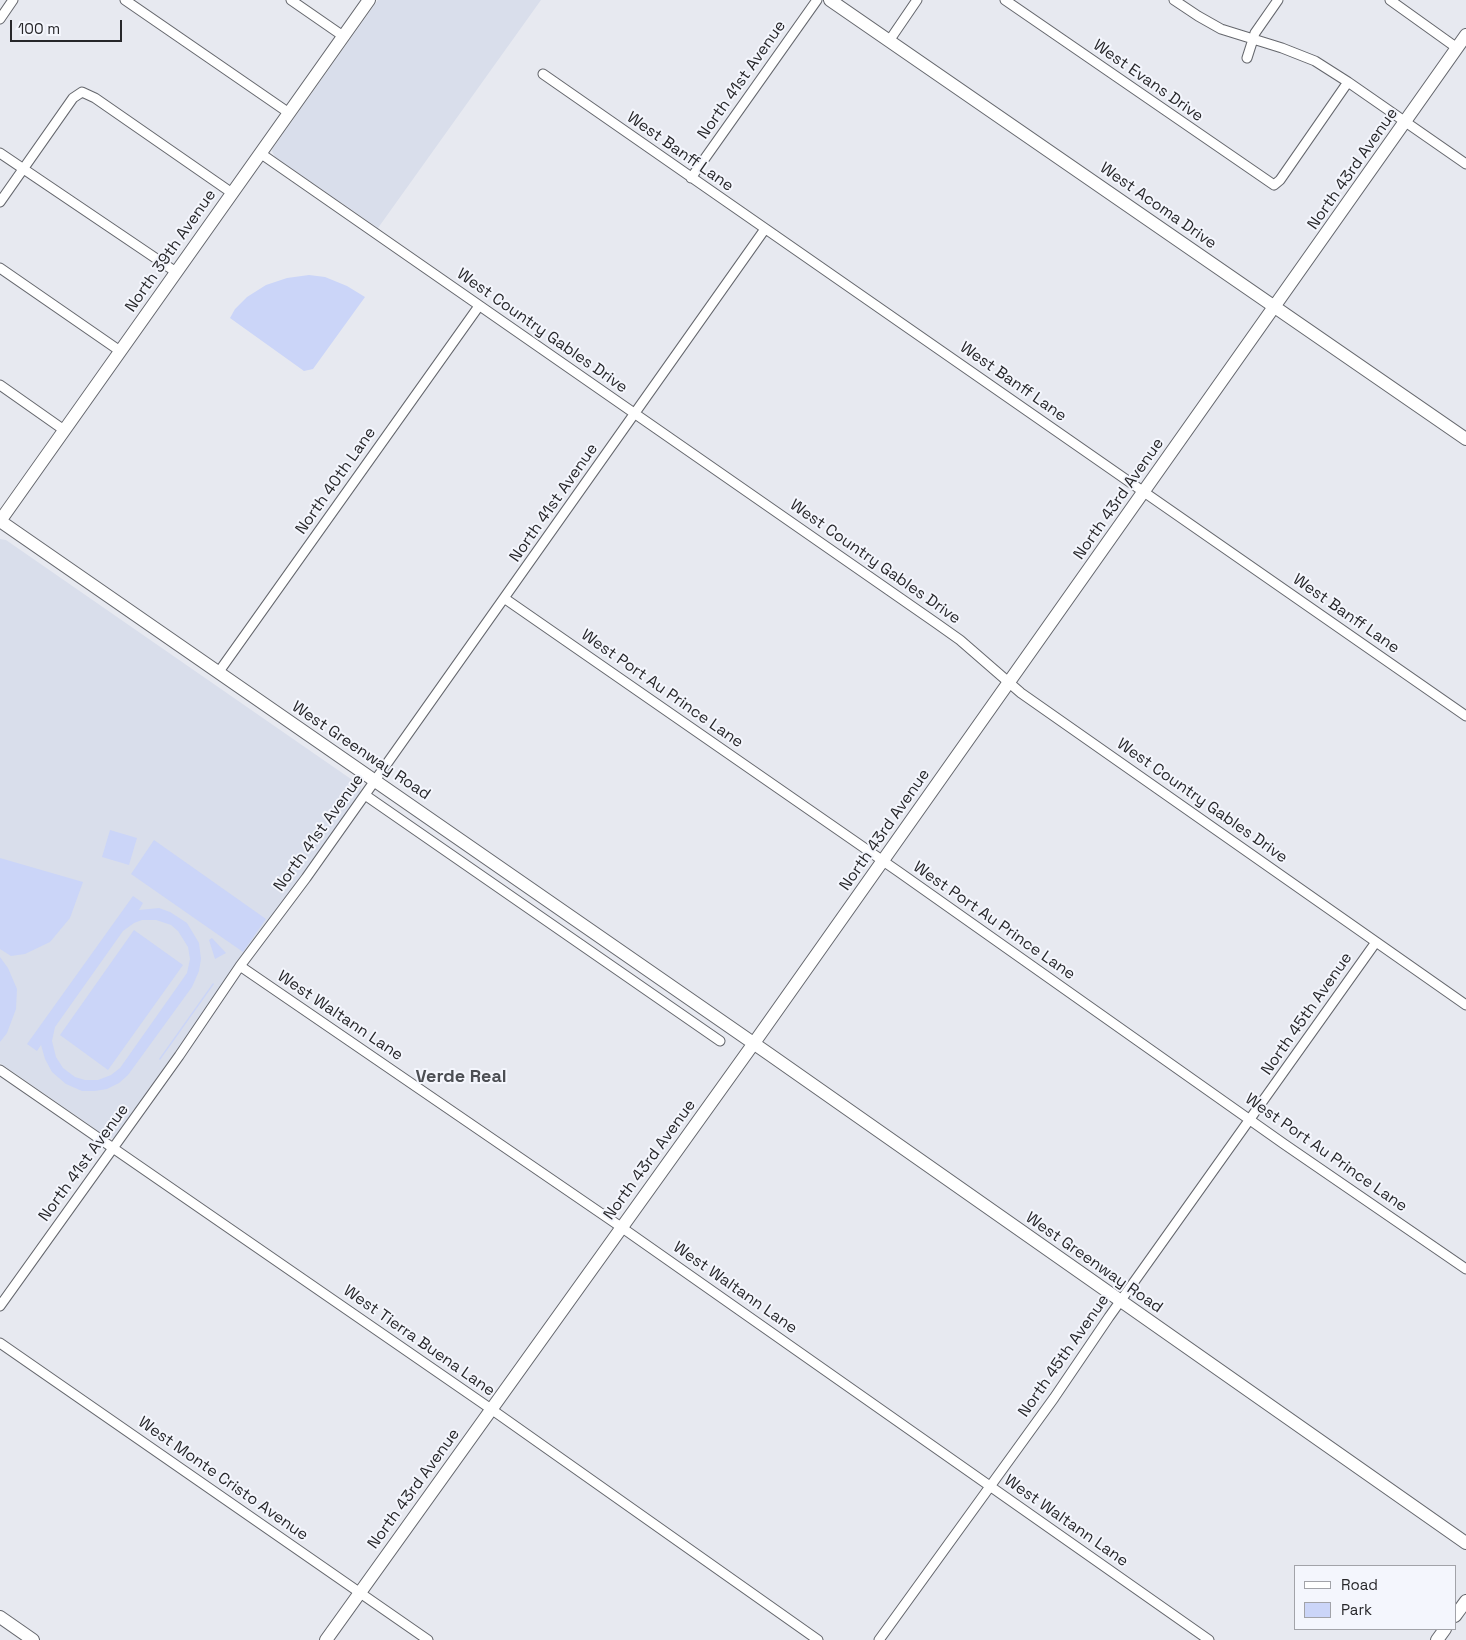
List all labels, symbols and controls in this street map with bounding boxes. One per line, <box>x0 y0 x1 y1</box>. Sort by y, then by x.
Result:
scale bar <box>12 10 125 42</box>
street label: North 41st Avenue <box>694 17 790 143</box>
text: 100 m <box>18 19 60 38</box>
street label: West Evans Drive <box>1089 36 1207 126</box>
street label: North 43rd Avenue <box>1304 104 1402 234</box>
street label: West Banff Lane <box>623 108 737 196</box>
street label: West Acoma Drive <box>1096 159 1220 253</box>
street label: North 39th Avenue <box>122 186 220 316</box>
street label: West Country Gables Drive <box>453 265 631 397</box>
street label: West Banff Lane <box>956 338 1070 426</box>
street label: North 40th Lane <box>292 424 380 538</box>
street label: North 43rd Avenue <box>1070 434 1168 564</box>
street label: North 41st Avenue <box>506 440 602 566</box>
street label: West Country Gables Drive <box>786 496 964 628</box>
street label: West Banff Lane <box>1289 570 1403 658</box>
street label: West Port Au Prince Lane <box>577 626 747 752</box>
street label: West Greenway Road <box>288 698 434 804</box>
street label: West Country Gables Drive <box>1113 735 1291 867</box>
street label: North 43rd Avenue <box>836 765 934 895</box>
street label: North 41st Avenue <box>270 771 368 895</box>
street label: West Port Au Prince Lane <box>909 858 1079 984</box>
street label: North 45th Avenue <box>1257 949 1357 1079</box>
street label: West Waltann Lane <box>274 967 406 1065</box>
district label: Verde Real <box>415 1066 507 1088</box>
street label: West Port Au Prince Lane <box>1241 1090 1411 1216</box>
street label: North 43rd Avenue <box>600 1096 700 1224</box>
street label: North 41st Avenue <box>35 1101 133 1225</box>
street label: West Greenway Road <box>1022 1208 1166 1318</box>
street label: West Waltann Lane <box>669 1238 801 1338</box>
street label: West Tierra Buena Lane <box>339 1281 499 1401</box>
street label: North 45th Avenue <box>1014 1291 1114 1421</box>
street label: West Monte Cristo Avenue <box>134 1413 312 1545</box>
street label: North 43rd Avenue <box>364 1425 464 1553</box>
street label: West Waltann Lane <box>1000 1471 1132 1571</box>
legend <box>1294 1565 1456 1630</box>
text: Road <box>1341 1575 1378 1594</box>
text: Park <box>1341 1600 1372 1619</box>

